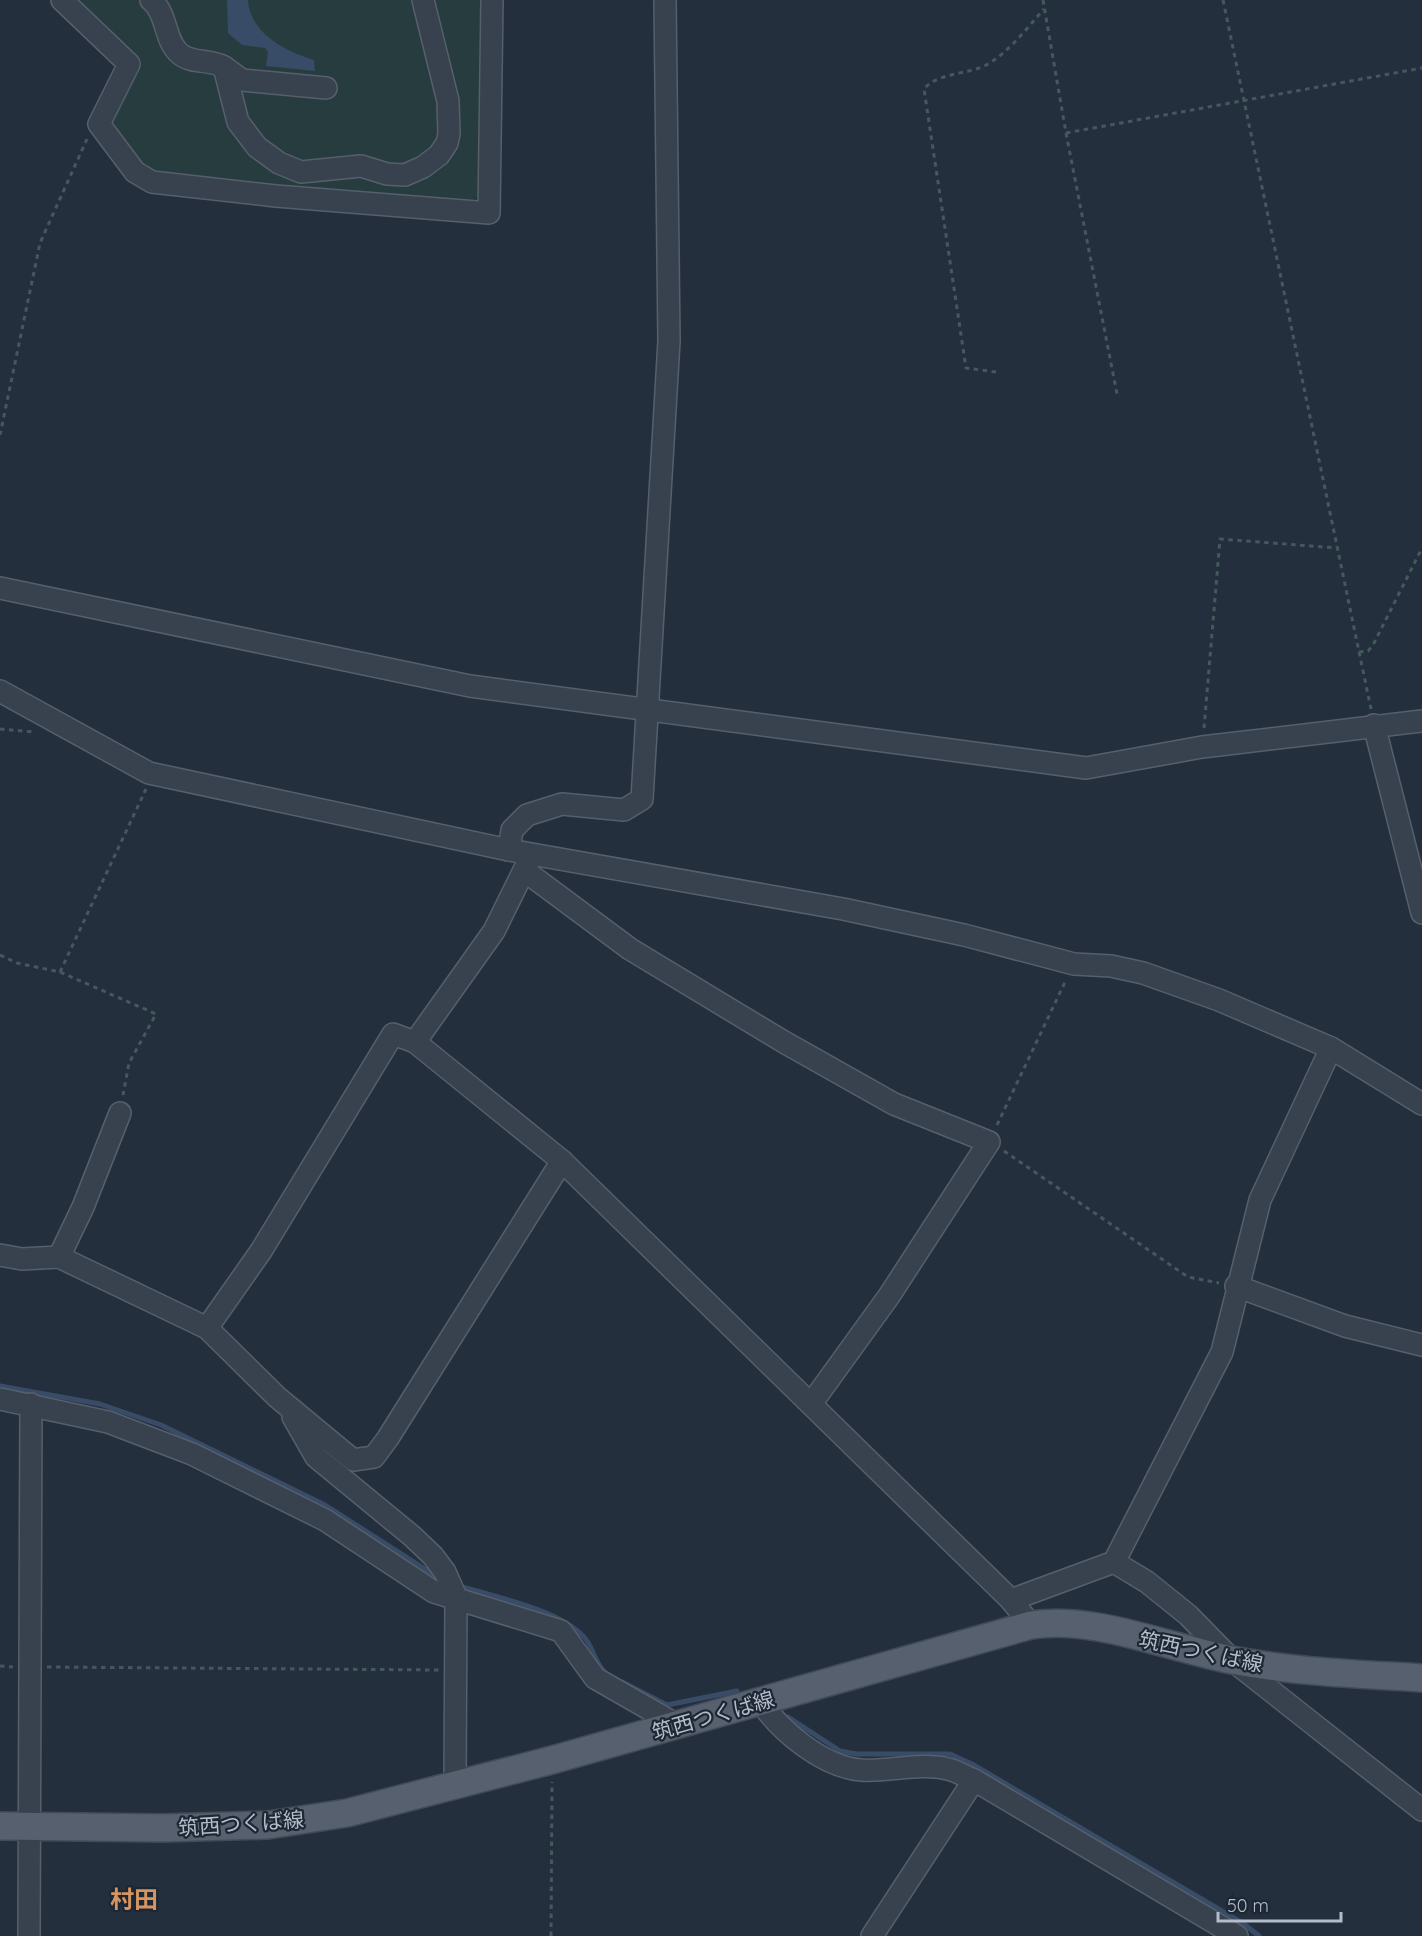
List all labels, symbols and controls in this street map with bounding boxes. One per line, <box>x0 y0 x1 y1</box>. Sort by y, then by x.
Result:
street label: 筑西つくば線 <box>1137 1625 1265 1677</box>
street label: 筑西つくば線 <box>649 1685 777 1745</box>
street label: 筑西つくば線 <box>177 1806 305 1840</box>
district label: 村田 <box>110 1884 158 1914</box>
scale bar <box>1218 1885 1341 1923</box>
text: 50 m <box>1227 1894 1269 1917</box>

